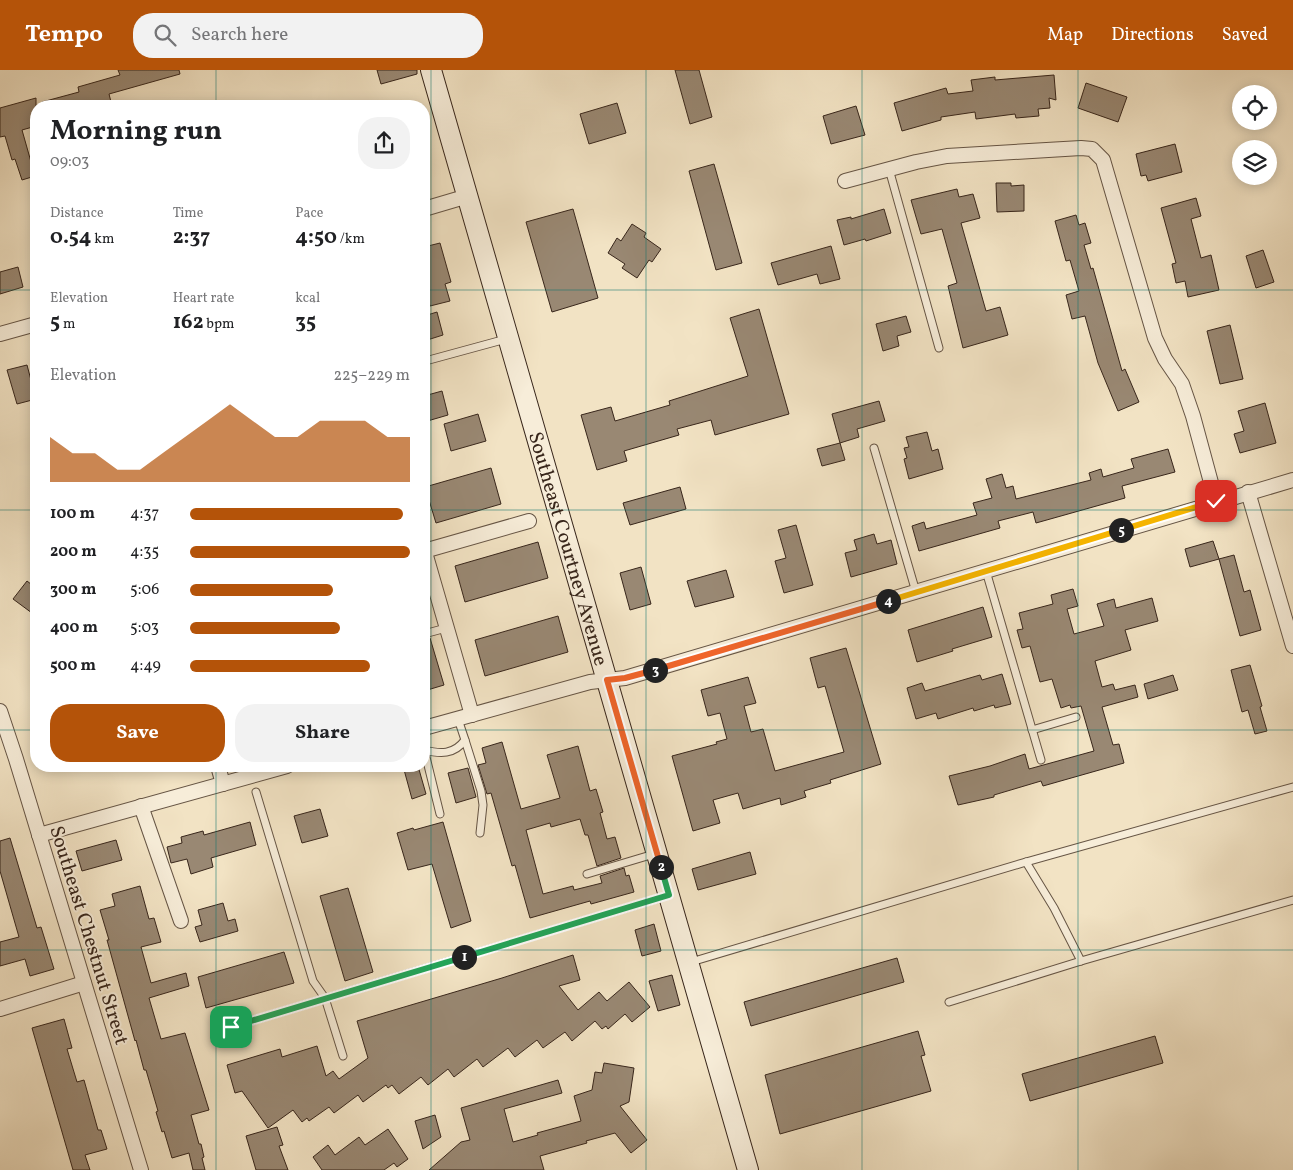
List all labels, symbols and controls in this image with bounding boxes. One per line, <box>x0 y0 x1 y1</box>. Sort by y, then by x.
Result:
search box <box>133 13 483 58</box>
text: Tempo <box>25 18 103 52</box>
icon: search <box>151 21 179 49</box>
text: Search here <box>191 22 288 48</box>
text: Map <box>1047 23 1083 48</box>
text: Directions <box>1111 23 1194 48</box>
text: Saved <box>1222 23 1268 48</box>
map controls <box>1232 85 1277 185</box>
button: locate <box>1232 85 1277 130</box>
text: Morning run <box>50 112 222 151</box>
button: share <box>358 117 410 169</box>
button: layers <box>1232 140 1277 185</box>
text: 09:03 <box>50 151 89 173</box>
text: Distance <box>50 204 104 223</box>
text: Time <box>173 204 203 223</box>
text: Pace <box>295 204 323 223</box>
text: 0.54 <box>50 223 92 252</box>
text: 2:37 <box>173 223 210 252</box>
text: 4:50 <box>295 223 337 252</box>
text: km <box>92 230 114 249</box>
text: /km <box>337 230 365 249</box>
text: Elevation <box>50 289 108 308</box>
text: Heart rate <box>173 289 234 308</box>
text: kcal <box>295 289 320 308</box>
text: 5 <box>50 308 60 337</box>
text: 162 <box>173 308 204 337</box>
text: 35 <box>295 308 316 337</box>
text: m <box>60 315 75 334</box>
text: bpm <box>204 315 234 334</box>
text: Elevation <box>50 365 117 387</box>
text: 225–229 m <box>333 365 410 387</box>
street label: Southeast Courtney Avenue <box>520 429 614 669</box>
pin <box>1195 480 1237 522</box>
icon: check <box>1202 487 1230 515</box>
text: 100 m <box>50 503 95 525</box>
text: 4:37 <box>130 503 159 525</box>
pin: 5 <box>1108 518 1134 542</box>
text: 5 <box>1118 521 1125 540</box>
text: 200 m <box>50 541 97 563</box>
text: 4:35 <box>130 541 159 563</box>
text: 300 m <box>50 579 96 601</box>
text: 5:06 <box>130 579 159 601</box>
pin: 4 <box>876 588 900 614</box>
text: 4 <box>884 592 893 611</box>
text: 400 m <box>50 617 98 639</box>
text: 5:03 <box>130 617 159 639</box>
text: 500 m <box>50 655 96 677</box>
text: 4:49 <box>130 655 161 677</box>
pin: 3 <box>642 658 668 682</box>
text: 3 <box>652 661 659 680</box>
button: Save <box>50 704 225 762</box>
button: Share <box>235 704 410 762</box>
street label: Southeast Chestnut Street <box>41 823 135 1049</box>
pin: 2 <box>648 854 674 880</box>
text: 2 <box>658 858 665 877</box>
pin: 1 <box>452 944 476 970</box>
text: 1 <box>462 948 467 967</box>
pin <box>210 1006 252 1048</box>
icon: arrive <box>217 1013 245 1041</box>

